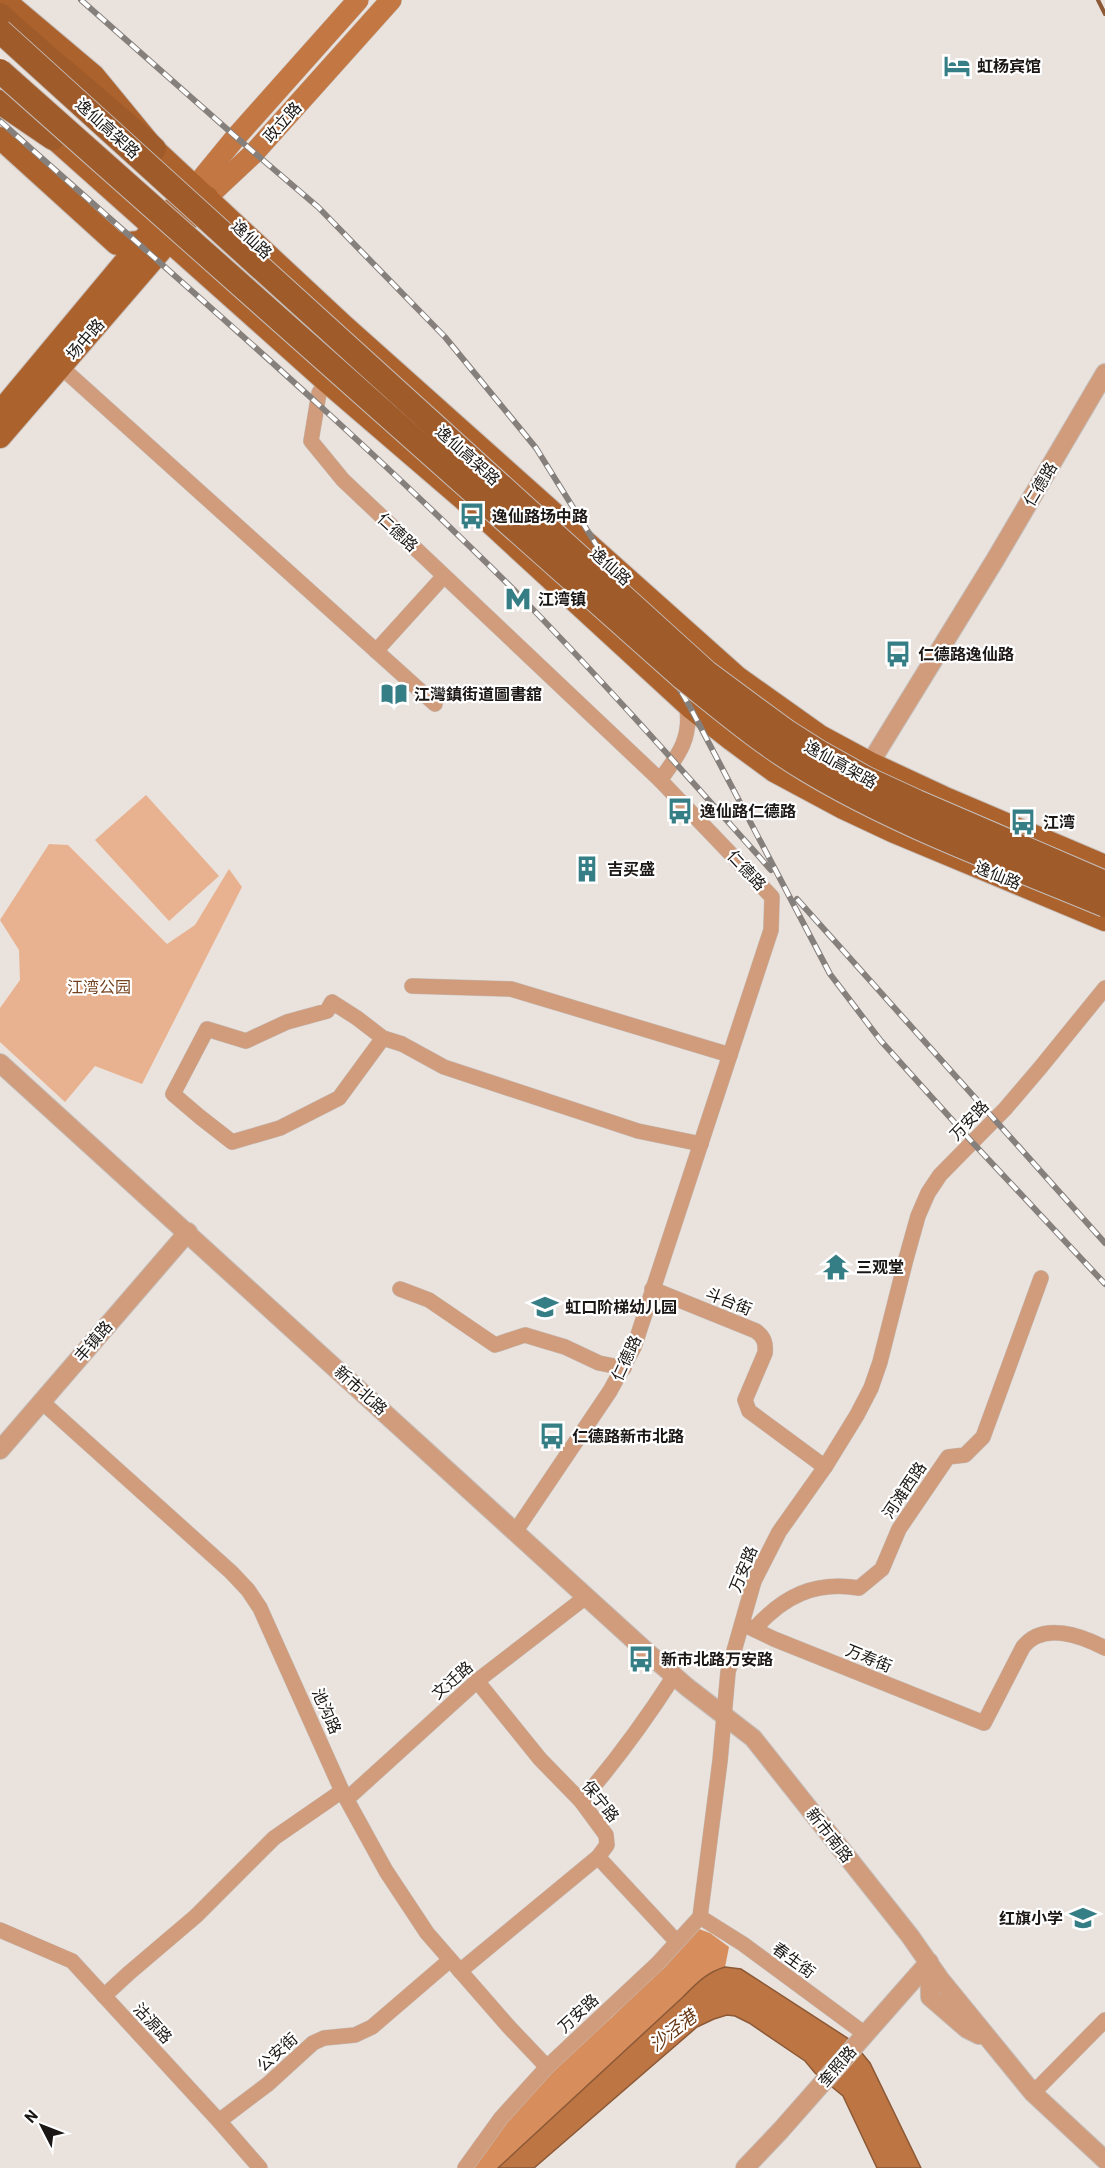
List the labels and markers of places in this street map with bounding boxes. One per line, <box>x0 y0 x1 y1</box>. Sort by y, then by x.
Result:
hotel icon: 虹杨宾馆 <box>942 51 972 81</box>
place label: 虹杨宾馆 <box>977 56 1041 75</box>
bus stop icon: 逸仙路场中路 <box>457 501 487 531</box>
place label: 逸仙路场中路 <box>492 506 588 525</box>
metro station icon: 江湾镇 <box>503 584 533 614</box>
place label: 江湾镇 <box>538 589 586 608</box>
bus stop icon: 仁德路逸仙路 <box>883 639 913 669</box>
place label: 仁德路逸仙路 <box>918 644 1014 663</box>
library icon: 江灣鎮街道圖書舘 <box>379 679 409 709</box>
place label: 江灣鎮街道圖書舘 <box>414 684 542 703</box>
bus stop icon: 逸仙路仁德路 <box>665 796 695 826</box>
place label: 逸仙路仁德路 <box>700 801 796 820</box>
bus stop icon: 江湾 <box>1008 807 1038 837</box>
place label: 江湾 <box>1043 812 1075 831</box>
building icon: 吉买盛 <box>572 854 602 884</box>
place label: 吉买盛 <box>607 859 655 878</box>
temple icon: 三观堂 <box>821 1252 851 1282</box>
place label: 三观堂 <box>856 1257 904 1276</box>
school or university icon: 虹口阶梯幼儿园 <box>530 1292 560 1322</box>
place label: 虹口阶梯幼儿园 <box>565 1297 677 1316</box>
bus stop icon: 仁德路新市北路 <box>537 1421 567 1451</box>
place label: 仁德路新市北路 <box>572 1426 684 1445</box>
bus stop icon: 新市北路万安路 <box>626 1644 656 1674</box>
place label: 新市北路万安路 <box>661 1649 773 1668</box>
school or university icon: 红旗小学 <box>1068 1903 1098 1933</box>
place label: 红旗小学 <box>999 1908 1063 1927</box>

